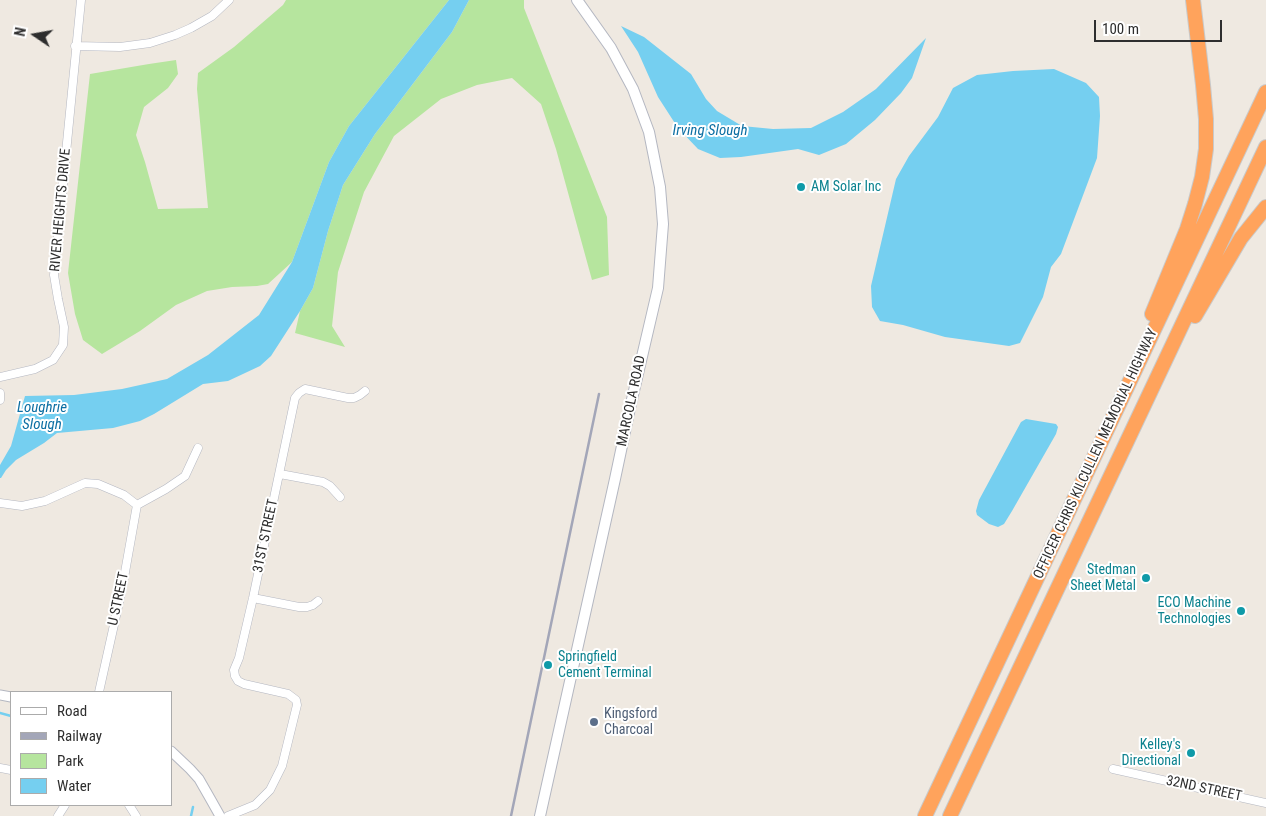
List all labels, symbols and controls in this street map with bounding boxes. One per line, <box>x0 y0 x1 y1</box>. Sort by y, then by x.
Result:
north arrow <box>10 10 60 60</box>
scale bar <box>1096 10 1224 42</box>
text: 100 m <box>1102 20 1139 38</box>
text: N <box>12 26 29 38</box>
water label: Irving Slough <box>673 122 747 140</box>
street label: RIVER HEIGHTS DRIVE <box>47 148 75 272</box>
place label: AM Solar Inc <box>811 179 881 195</box>
marker: AM Solar Inc <box>795 181 807 193</box>
street label: OFFICER CHRIS KILCULLEN MEMORIAL HIGHWAY <box>1030 326 1162 582</box>
street label: MARCOLA ROAD <box>614 354 650 448</box>
water label: Loughrie Slough <box>17 399 67 434</box>
street label: 31ST STREET <box>250 498 282 574</box>
place label: Stedman Sheet Metal <box>1070 562 1136 594</box>
street label: U STREET <box>105 571 133 627</box>
marker: Stedman Sheet Metal <box>1140 572 1152 584</box>
place label: ECO Machine Technologies <box>1157 595 1231 628</box>
marker: ECO Machine Technologies <box>1235 605 1247 617</box>
place label: Springfield Cement Terminal <box>558 649 652 682</box>
marker: Springfield Cement Terminal <box>542 659 554 671</box>
legend <box>10 691 172 806</box>
text: Road <box>57 702 87 720</box>
place label: Kingsford Charcoal <box>604 706 657 739</box>
marker: Kingsford Charcoal <box>588 716 600 728</box>
text: Railway <box>57 727 102 745</box>
place label: Kelley's Directional <box>1122 737 1181 770</box>
marker: Kelley's Directional <box>1185 747 1197 759</box>
text: Park <box>57 752 84 770</box>
street label: 32ND STREET <box>1165 773 1243 805</box>
text: Water <box>57 777 91 795</box>

